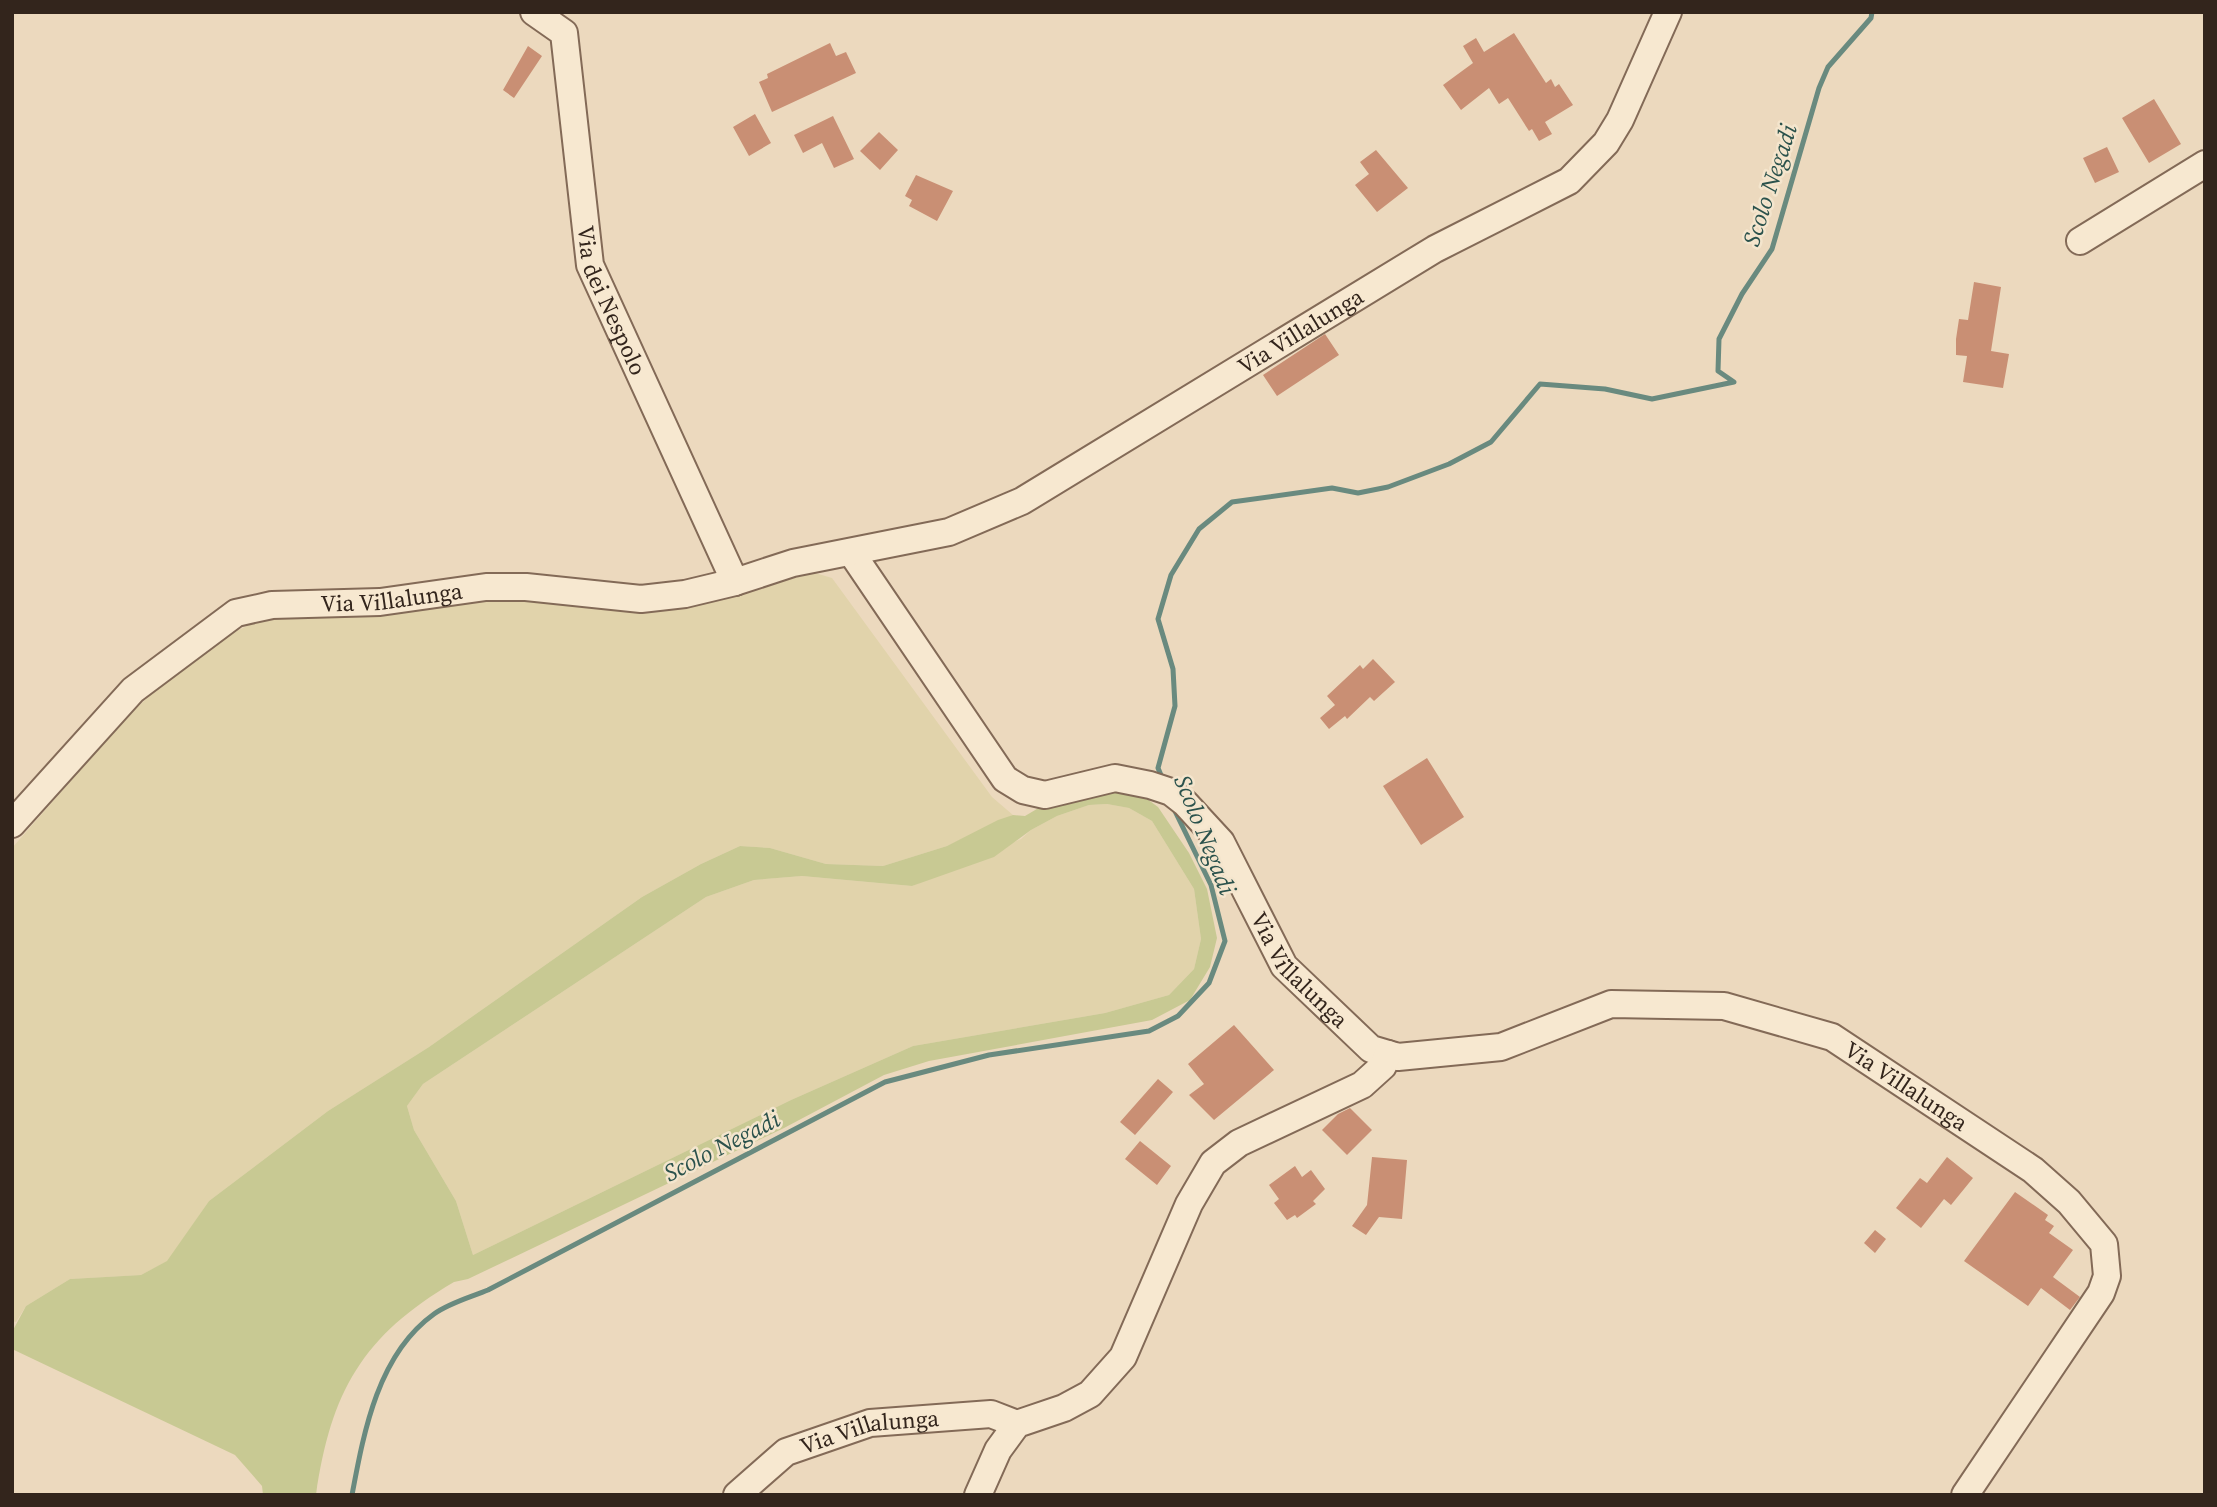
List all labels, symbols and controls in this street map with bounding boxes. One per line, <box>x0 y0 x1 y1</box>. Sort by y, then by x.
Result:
water label: Scolo Negadi <box>1734 119 1805 250</box>
street label: Via dei Nespolo <box>570 224 654 380</box>
street label: Via Villalunga <box>1231 280 1370 382</box>
street label: Via Villalunga <box>320 574 465 620</box>
water label: Scolo Negadi <box>1166 770 1245 900</box>
street label: Via Villalunga <box>1243 906 1355 1035</box>
street label: Via Villalunga <box>1838 1033 1974 1139</box>
water label: Scolo Negadi <box>658 1102 786 1189</box>
street label: Via Villalunga <box>796 1402 940 1462</box>

